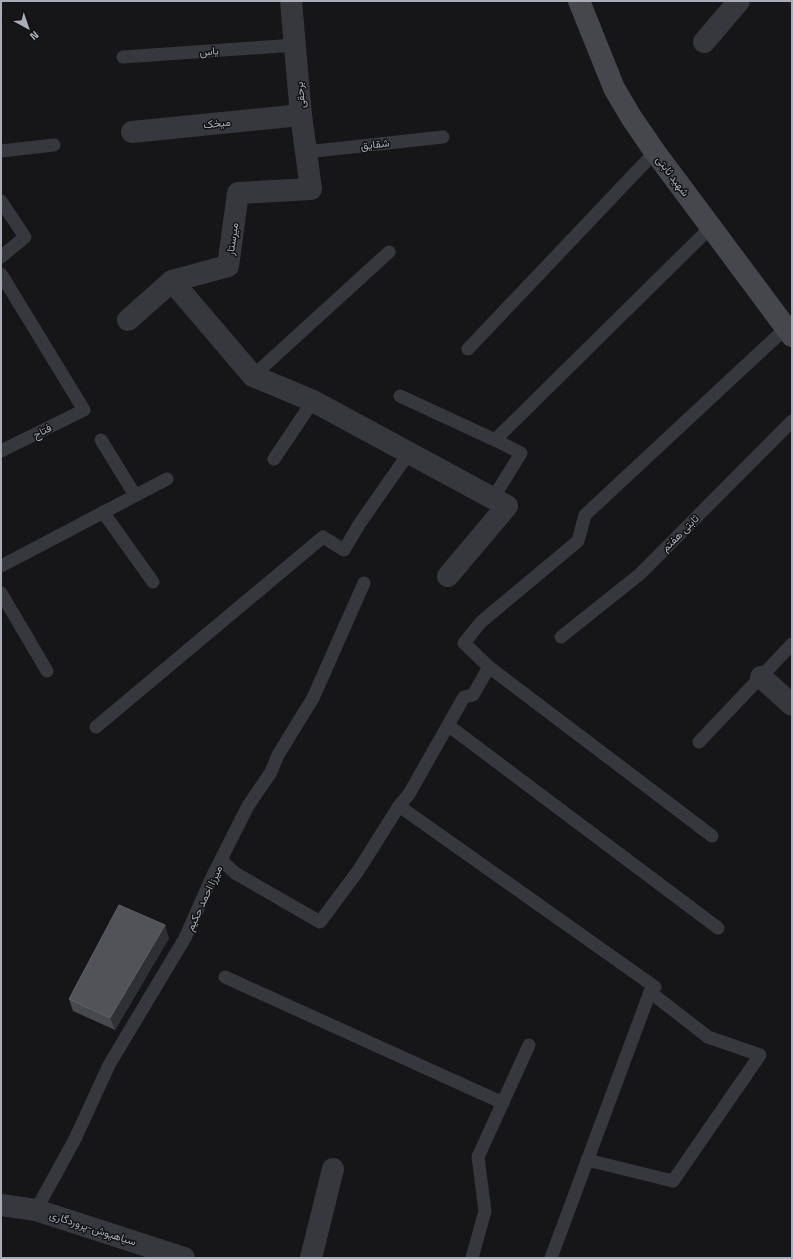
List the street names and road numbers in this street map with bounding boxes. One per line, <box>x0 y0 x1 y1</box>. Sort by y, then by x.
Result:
street label: یاس <box>199 42 219 60</box>
street label: برحقی <box>291 81 309 109</box>
street label: میخک <box>202 114 232 132</box>
street label: شقایق <box>360 134 391 153</box>
street label: شهید ثابتی <box>652 152 694 200</box>
street label: میرستار <box>222 221 242 258</box>
street label: فتاح <box>30 419 54 443</box>
street label: ثابتی هفتم <box>658 510 703 555</box>
street label: میرزا احمد حکیم <box>182 862 226 933</box>
street label: سیاهپوش-پروردگاری <box>47 1206 139 1250</box>

